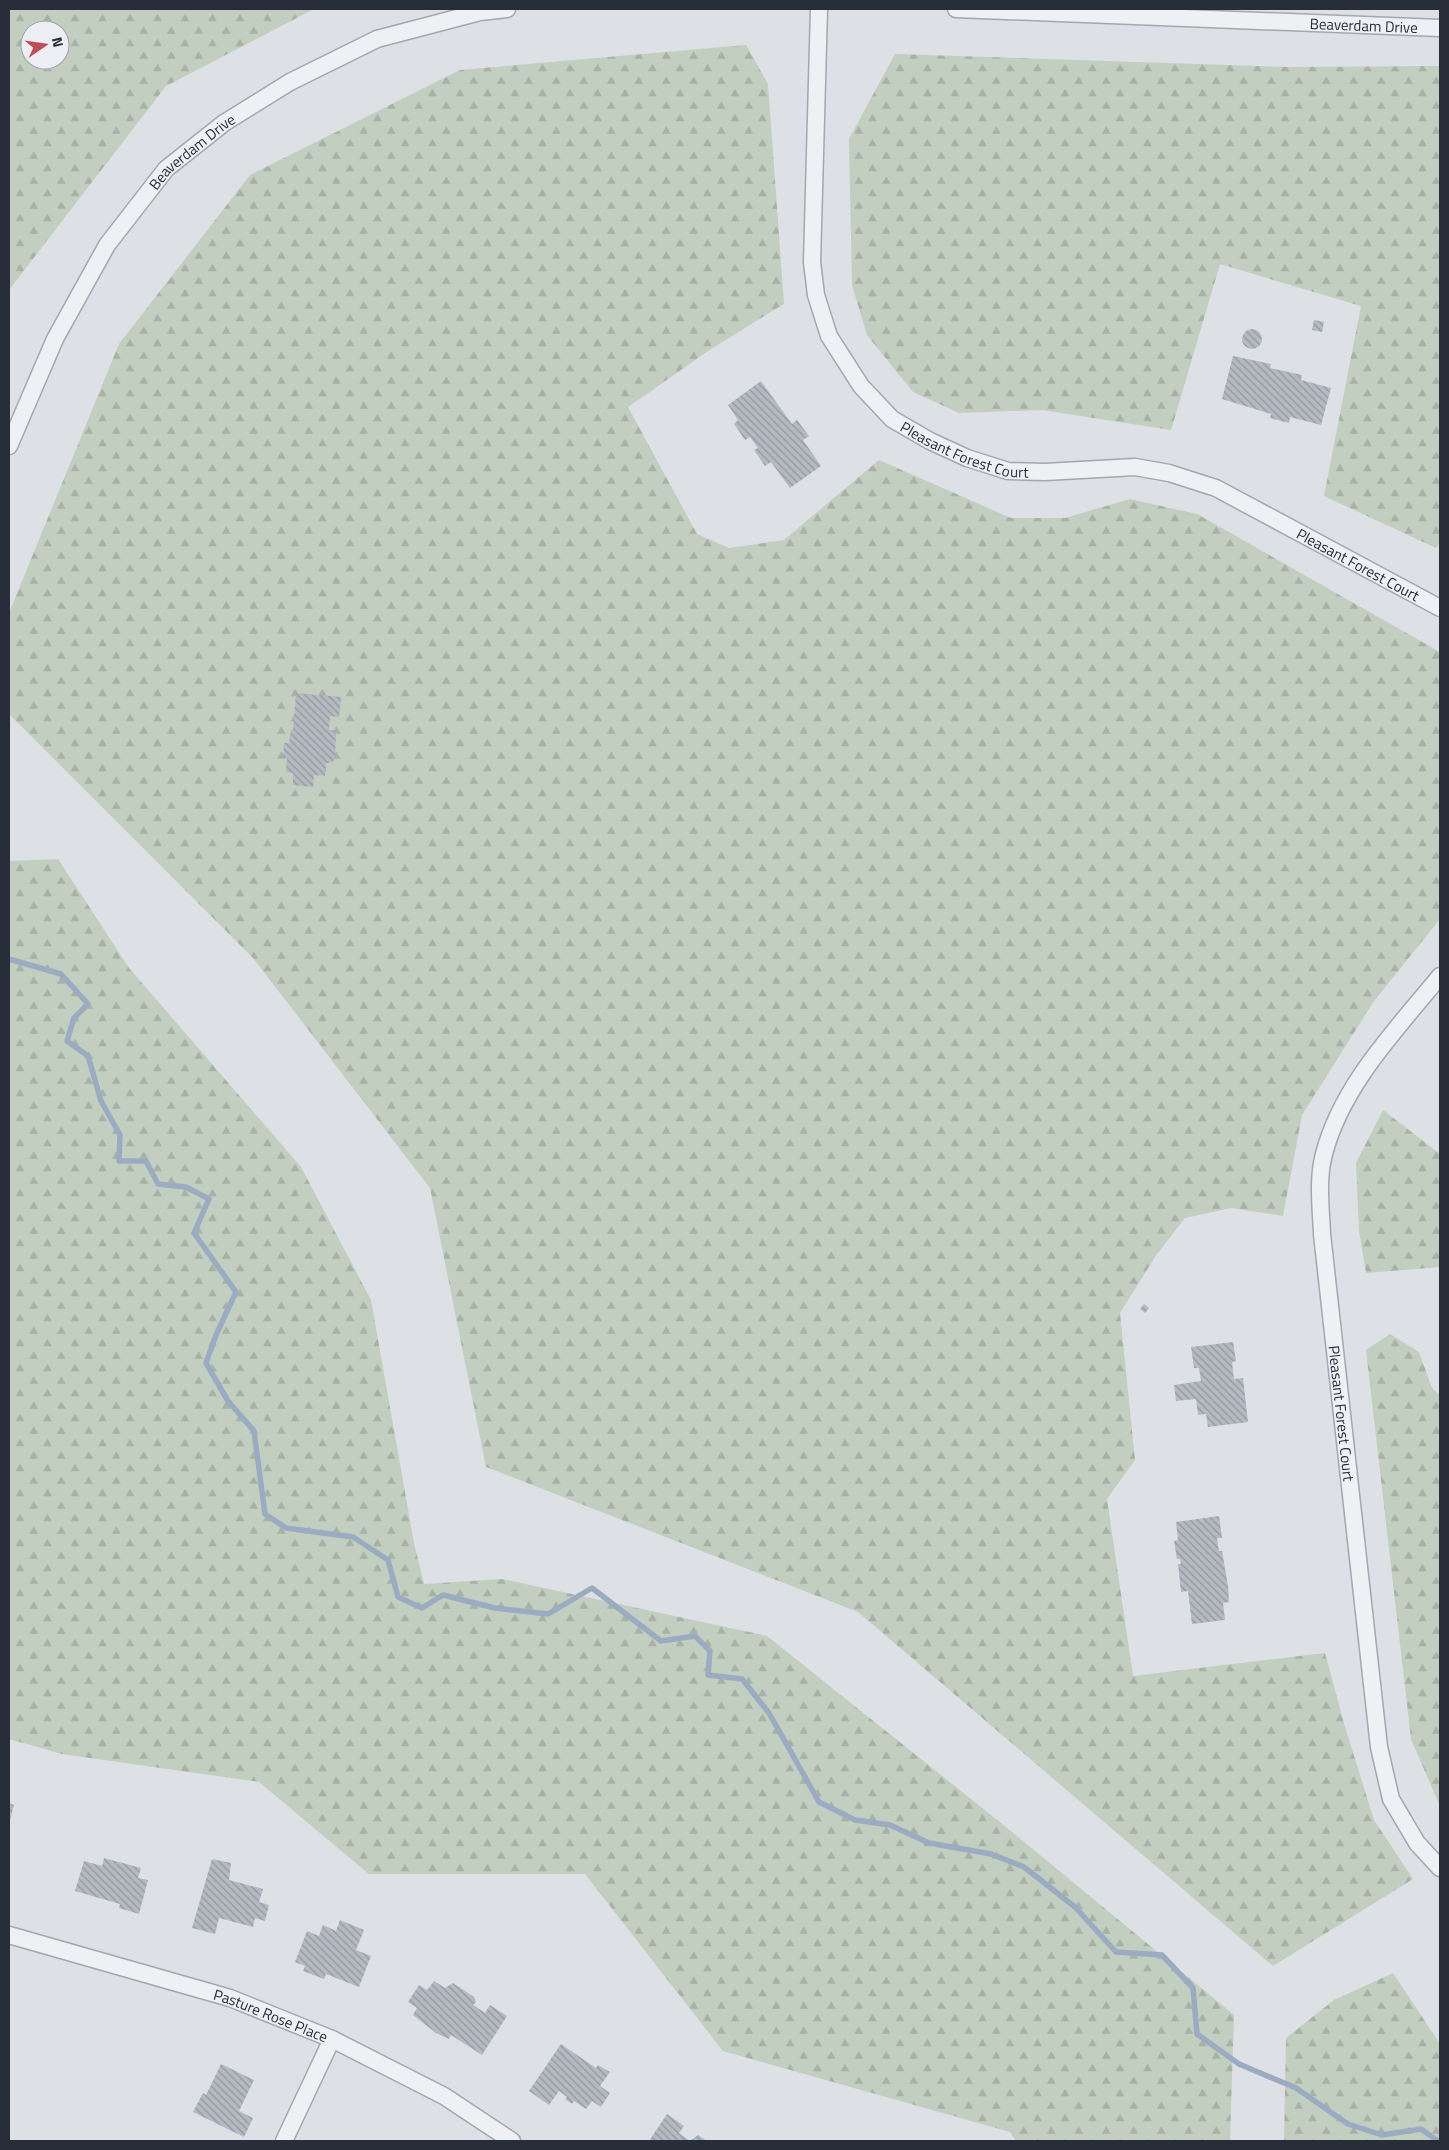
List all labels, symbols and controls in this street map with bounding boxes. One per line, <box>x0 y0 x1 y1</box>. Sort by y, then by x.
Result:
street label: Beaverdam Drive <box>1309 11 1418 39</box>
north arrow <box>20 20 70 70</box>
text: N <box>47 35 69 49</box>
street label: Beaverdam Drive <box>143 107 239 194</box>
street label: Pleasant Forest Court <box>896 415 1030 483</box>
street label: Pleasant Forest Court <box>1293 522 1425 607</box>
street label: Pleasant Forest Court <box>1323 1344 1361 1483</box>
street label: Pasture Rose Place <box>211 1982 332 2048</box>

